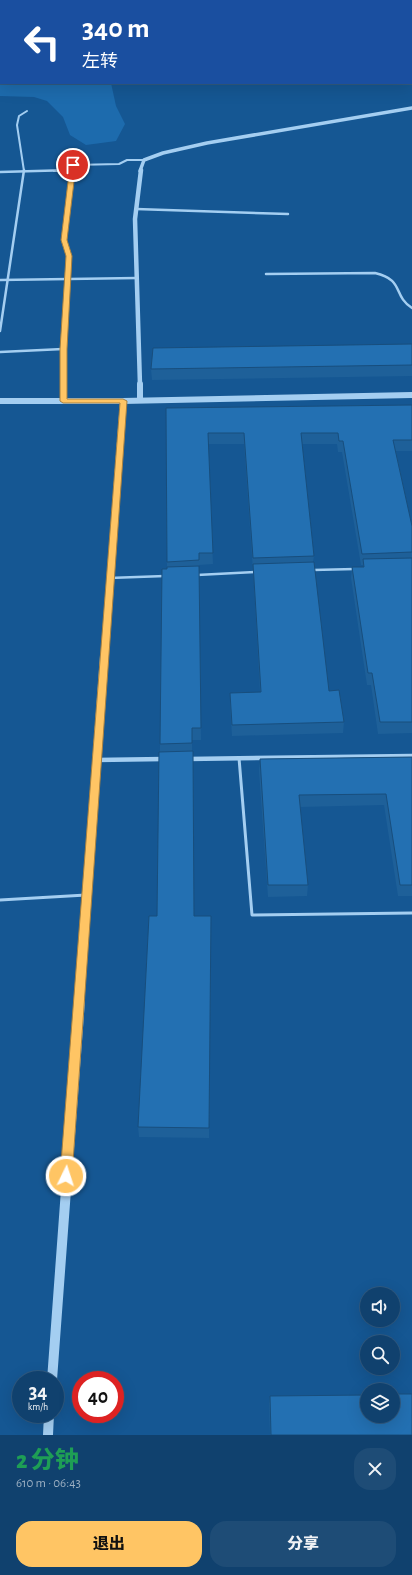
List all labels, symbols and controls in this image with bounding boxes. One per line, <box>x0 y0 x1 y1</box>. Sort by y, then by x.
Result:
text: 340 m <box>82 15 150 43</box>
icon: left <box>16 16 68 68</box>
text: 左转 <box>82 53 118 71</box>
pin <box>56 148 90 182</box>
icon: arrive <box>62 154 84 176</box>
position arrow <box>45 1155 87 1197</box>
map controls <box>360 1287 400 1423</box>
button: sound <box>360 1287 400 1327</box>
button: search <box>360 1335 400 1375</box>
speed limit sign: 40 <box>72 1371 124 1423</box>
text: 34 <box>29 1382 47 1402</box>
button: layers <box>360 1383 400 1423</box>
text: km/h <box>28 1402 48 1412</box>
button: close <box>354 1448 396 1490</box>
text: 2 分钟 <box>16 1449 79 1473</box>
text: 610 m · 06:43 <box>16 1477 81 1490</box>
button: 退出 <box>16 1521 202 1567</box>
button: 分享 <box>210 1521 396 1567</box>

